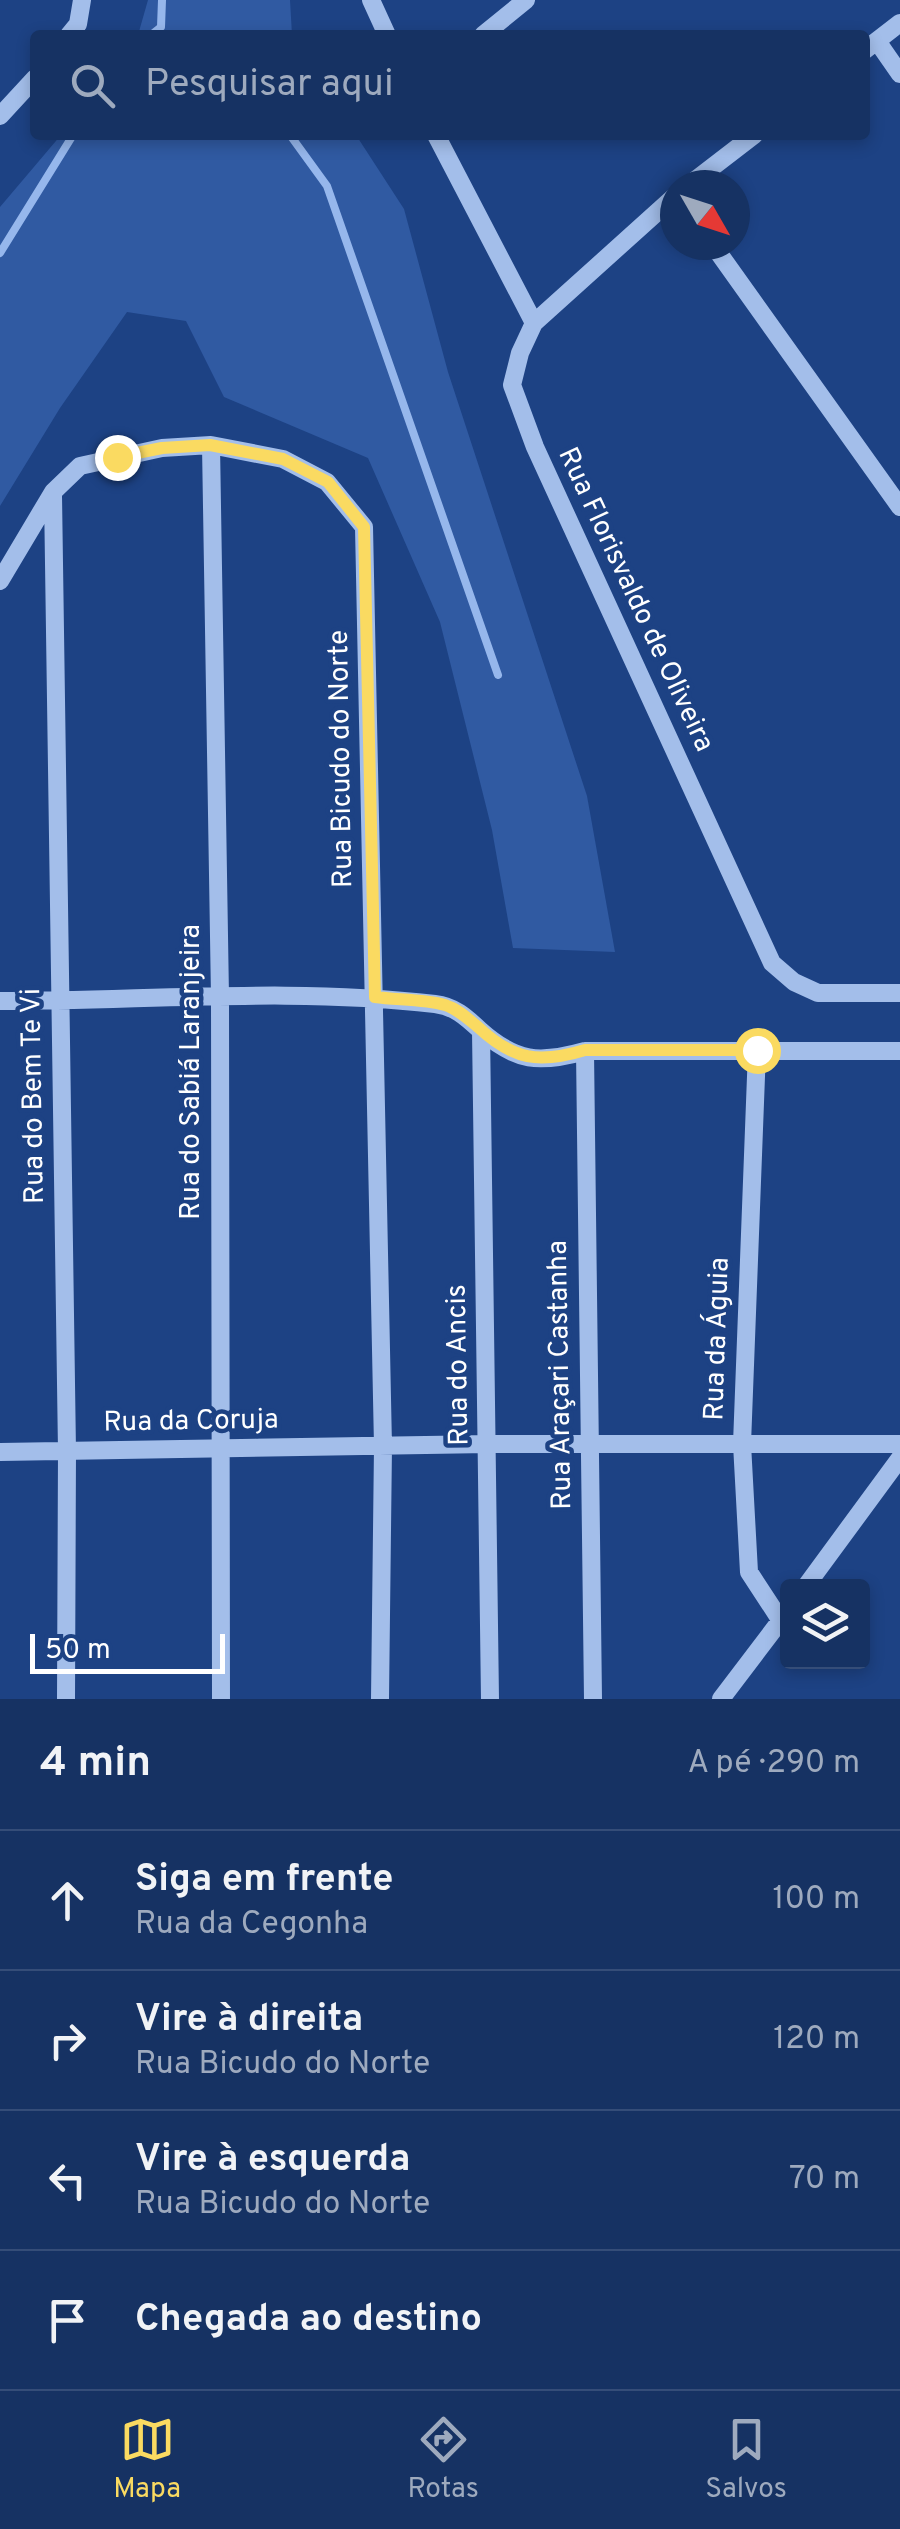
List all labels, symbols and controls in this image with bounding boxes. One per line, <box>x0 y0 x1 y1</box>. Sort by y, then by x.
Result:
search box <box>30 30 870 140</box>
icon: search <box>65 58 120 113</box>
text: Pesquisar aqui <box>145 61 394 110</box>
north arrow <box>660 170 750 260</box>
route end <box>95 435 141 481</box>
street label: Rua Florisvaldo de Oliveira <box>549 442 721 758</box>
street label: Rua Bicudo do Norte <box>322 630 362 888</box>
street label: Rua do Sabiá Laranjeira <box>174 924 210 1220</box>
street label: Rua do Bem Te Vi <box>14 988 54 1204</box>
route start <box>735 1028 781 1074</box>
street label: Rua Araçari Castanha <box>541 1240 581 1510</box>
street label: Rua da Águia <box>695 1257 739 1421</box>
street label: Rua do Ancis <box>440 1284 478 1446</box>
street label: Rua da Coruja <box>103 1402 279 1442</box>
map controls <box>780 1579 870 1669</box>
button: layers <box>780 1579 870 1669</box>
scale bar <box>30 1629 225 1674</box>
text: 50 m <box>45 1633 111 1669</box>
text: 4 min <box>40 1738 151 1791</box>
text: A pé · 290 m <box>688 1744 860 1784</box>
text: Siga em frente <box>135 1856 394 1905</box>
icon: ahead <box>40 1873 95 1928</box>
text: 100 m <box>773 1880 860 1920</box>
text: Rua da Cegonha <box>135 1905 368 1945</box>
text: Vire à direita <box>135 1996 363 2045</box>
icon: right <box>40 2013 95 2068</box>
text: 120 m <box>773 2020 860 2060</box>
text: Rua Bicudo do Norte <box>135 2045 430 2085</box>
text: Vire à esquerda <box>135 2136 410 2185</box>
icon: left <box>40 2153 95 2208</box>
text: 70 m <box>789 2160 860 2200</box>
text: Rua Bicudo do Norte <box>135 2185 430 2225</box>
icon: arrive <box>40 2293 95 2348</box>
text: Chegada ao destino <box>135 2296 482 2345</box>
tab: Mapa <box>113 2412 181 2508</box>
tab: Rotas <box>407 2412 479 2508</box>
tab: Salvos <box>705 2412 787 2508</box>

